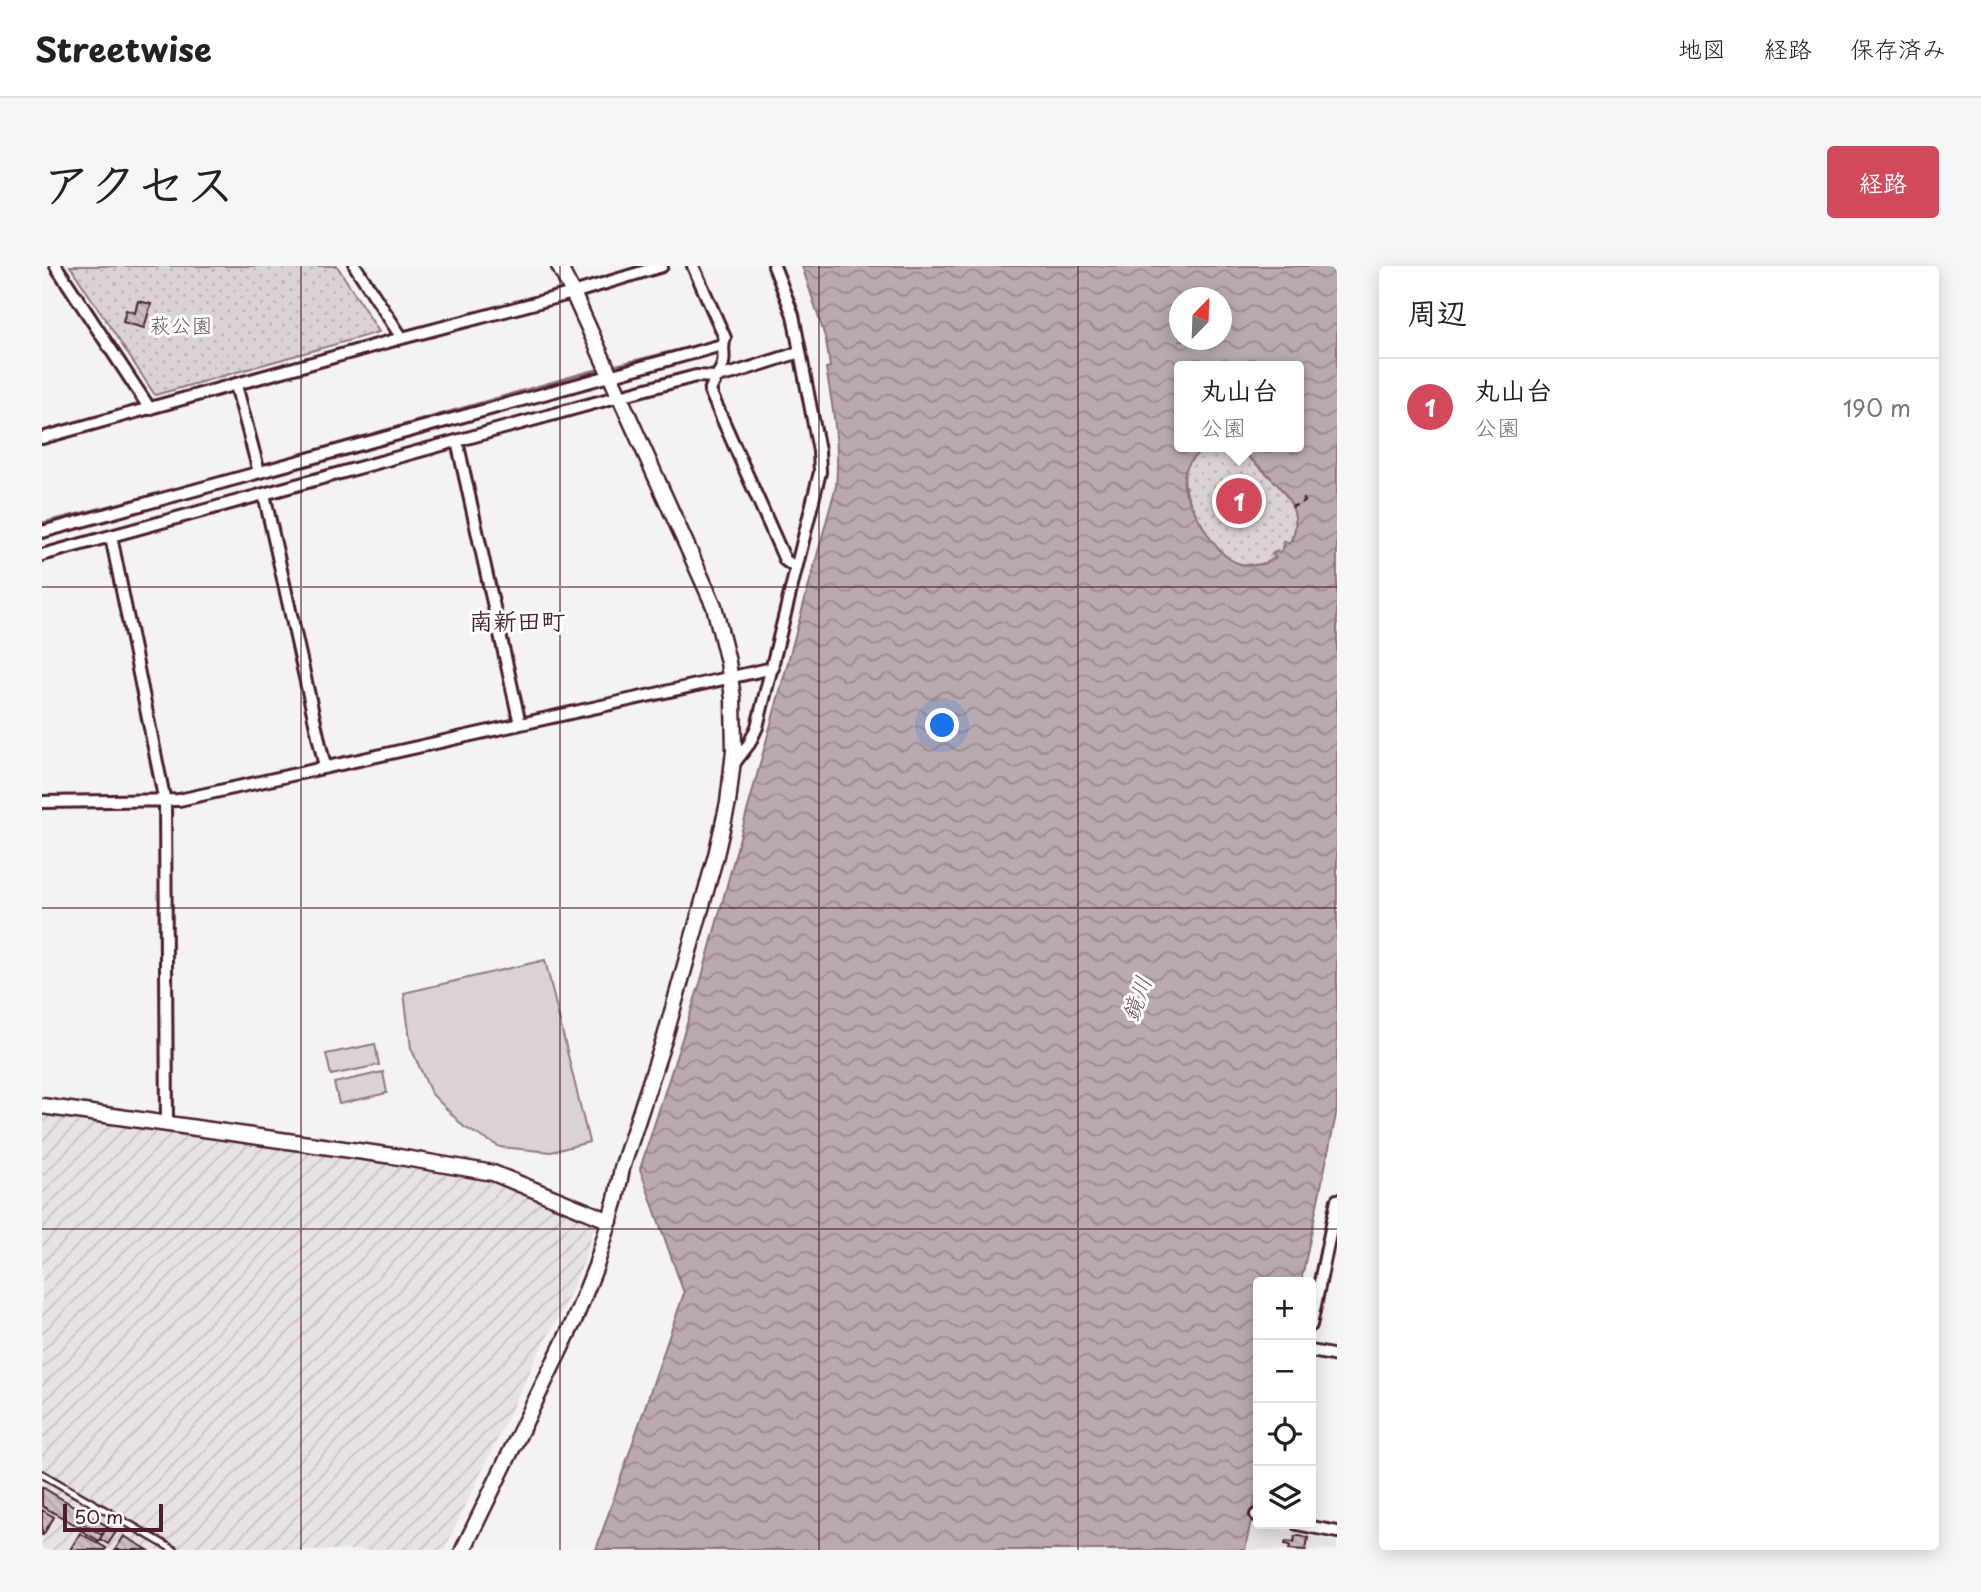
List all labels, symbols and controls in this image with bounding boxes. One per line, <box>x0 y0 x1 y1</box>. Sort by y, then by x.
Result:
text: Streetwise <box>35 23 212 73</box>
text: 地図 <box>1678 30 1726 66</box>
text: 経路 <box>1764 30 1812 66</box>
text: 保存済み <box>1850 30 1946 66</box>
text: アクセス <box>42 145 235 219</box>
button: 経路 <box>1827 146 1939 218</box>
north arrow <box>1169 287 1232 350</box>
text: 周辺 <box>1407 289 1467 334</box>
park label: 萩公園 <box>150 308 213 340</box>
popup <box>1174 361 1304 452</box>
text: 丸山台 <box>1200 370 1278 409</box>
text: 丸山台 <box>1474 370 1552 409</box>
text: 1 <box>1425 390 1436 425</box>
text: 190 m <box>1843 390 1911 425</box>
text: 公園 <box>1200 409 1246 444</box>
text: 公園 <box>1474 409 1520 444</box>
pin: 1 <box>1216 475 1262 527</box>
district label: 南新田町 <box>469 602 565 638</box>
your location <box>925 708 959 742</box>
water label: 鏡川 <box>1111 971 1160 1026</box>
map controls <box>1253 1277 1316 1529</box>
button: + <box>1253 1277 1316 1340</box>
button: − <box>1253 1340 1316 1403</box>
button: locate <box>1253 1403 1316 1466</box>
button: layers <box>1253 1466 1316 1529</box>
scale bar <box>63 1501 163 1533</box>
text: 50 m <box>74 1502 123 1530</box>

